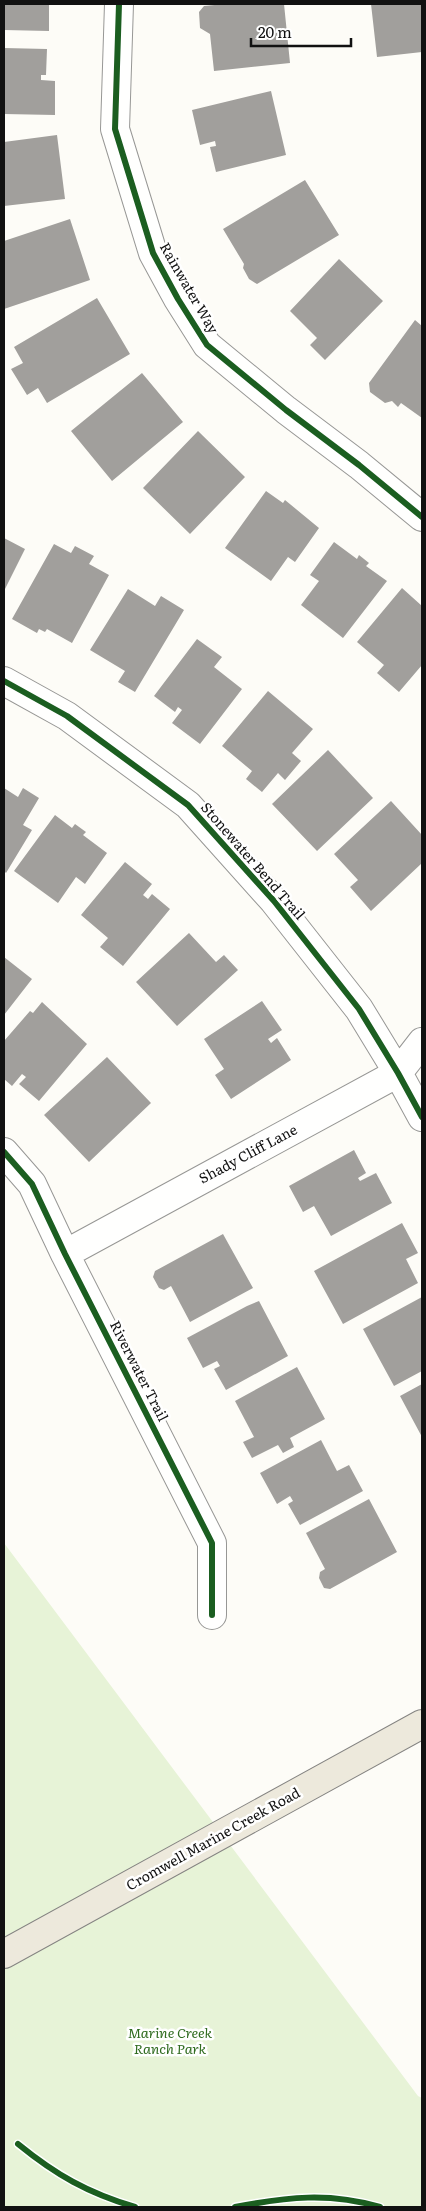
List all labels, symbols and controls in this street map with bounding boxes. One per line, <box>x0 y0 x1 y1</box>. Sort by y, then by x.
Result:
scale bar <box>251 15 351 47</box>
text: 20 m <box>258 20 292 43</box>
street label: Rainwater Way <box>156 238 224 337</box>
street label: Stonewater Bend Trail <box>197 797 311 924</box>
street label: Shady Cliff Lane <box>195 1119 300 1187</box>
street label: Riverwater Trail <box>106 1317 174 1425</box>
street label: Cromwell Marine Creek Road <box>122 1782 303 1894</box>
park label: Marine Creek Ranch Park <box>128 2022 213 2058</box>

